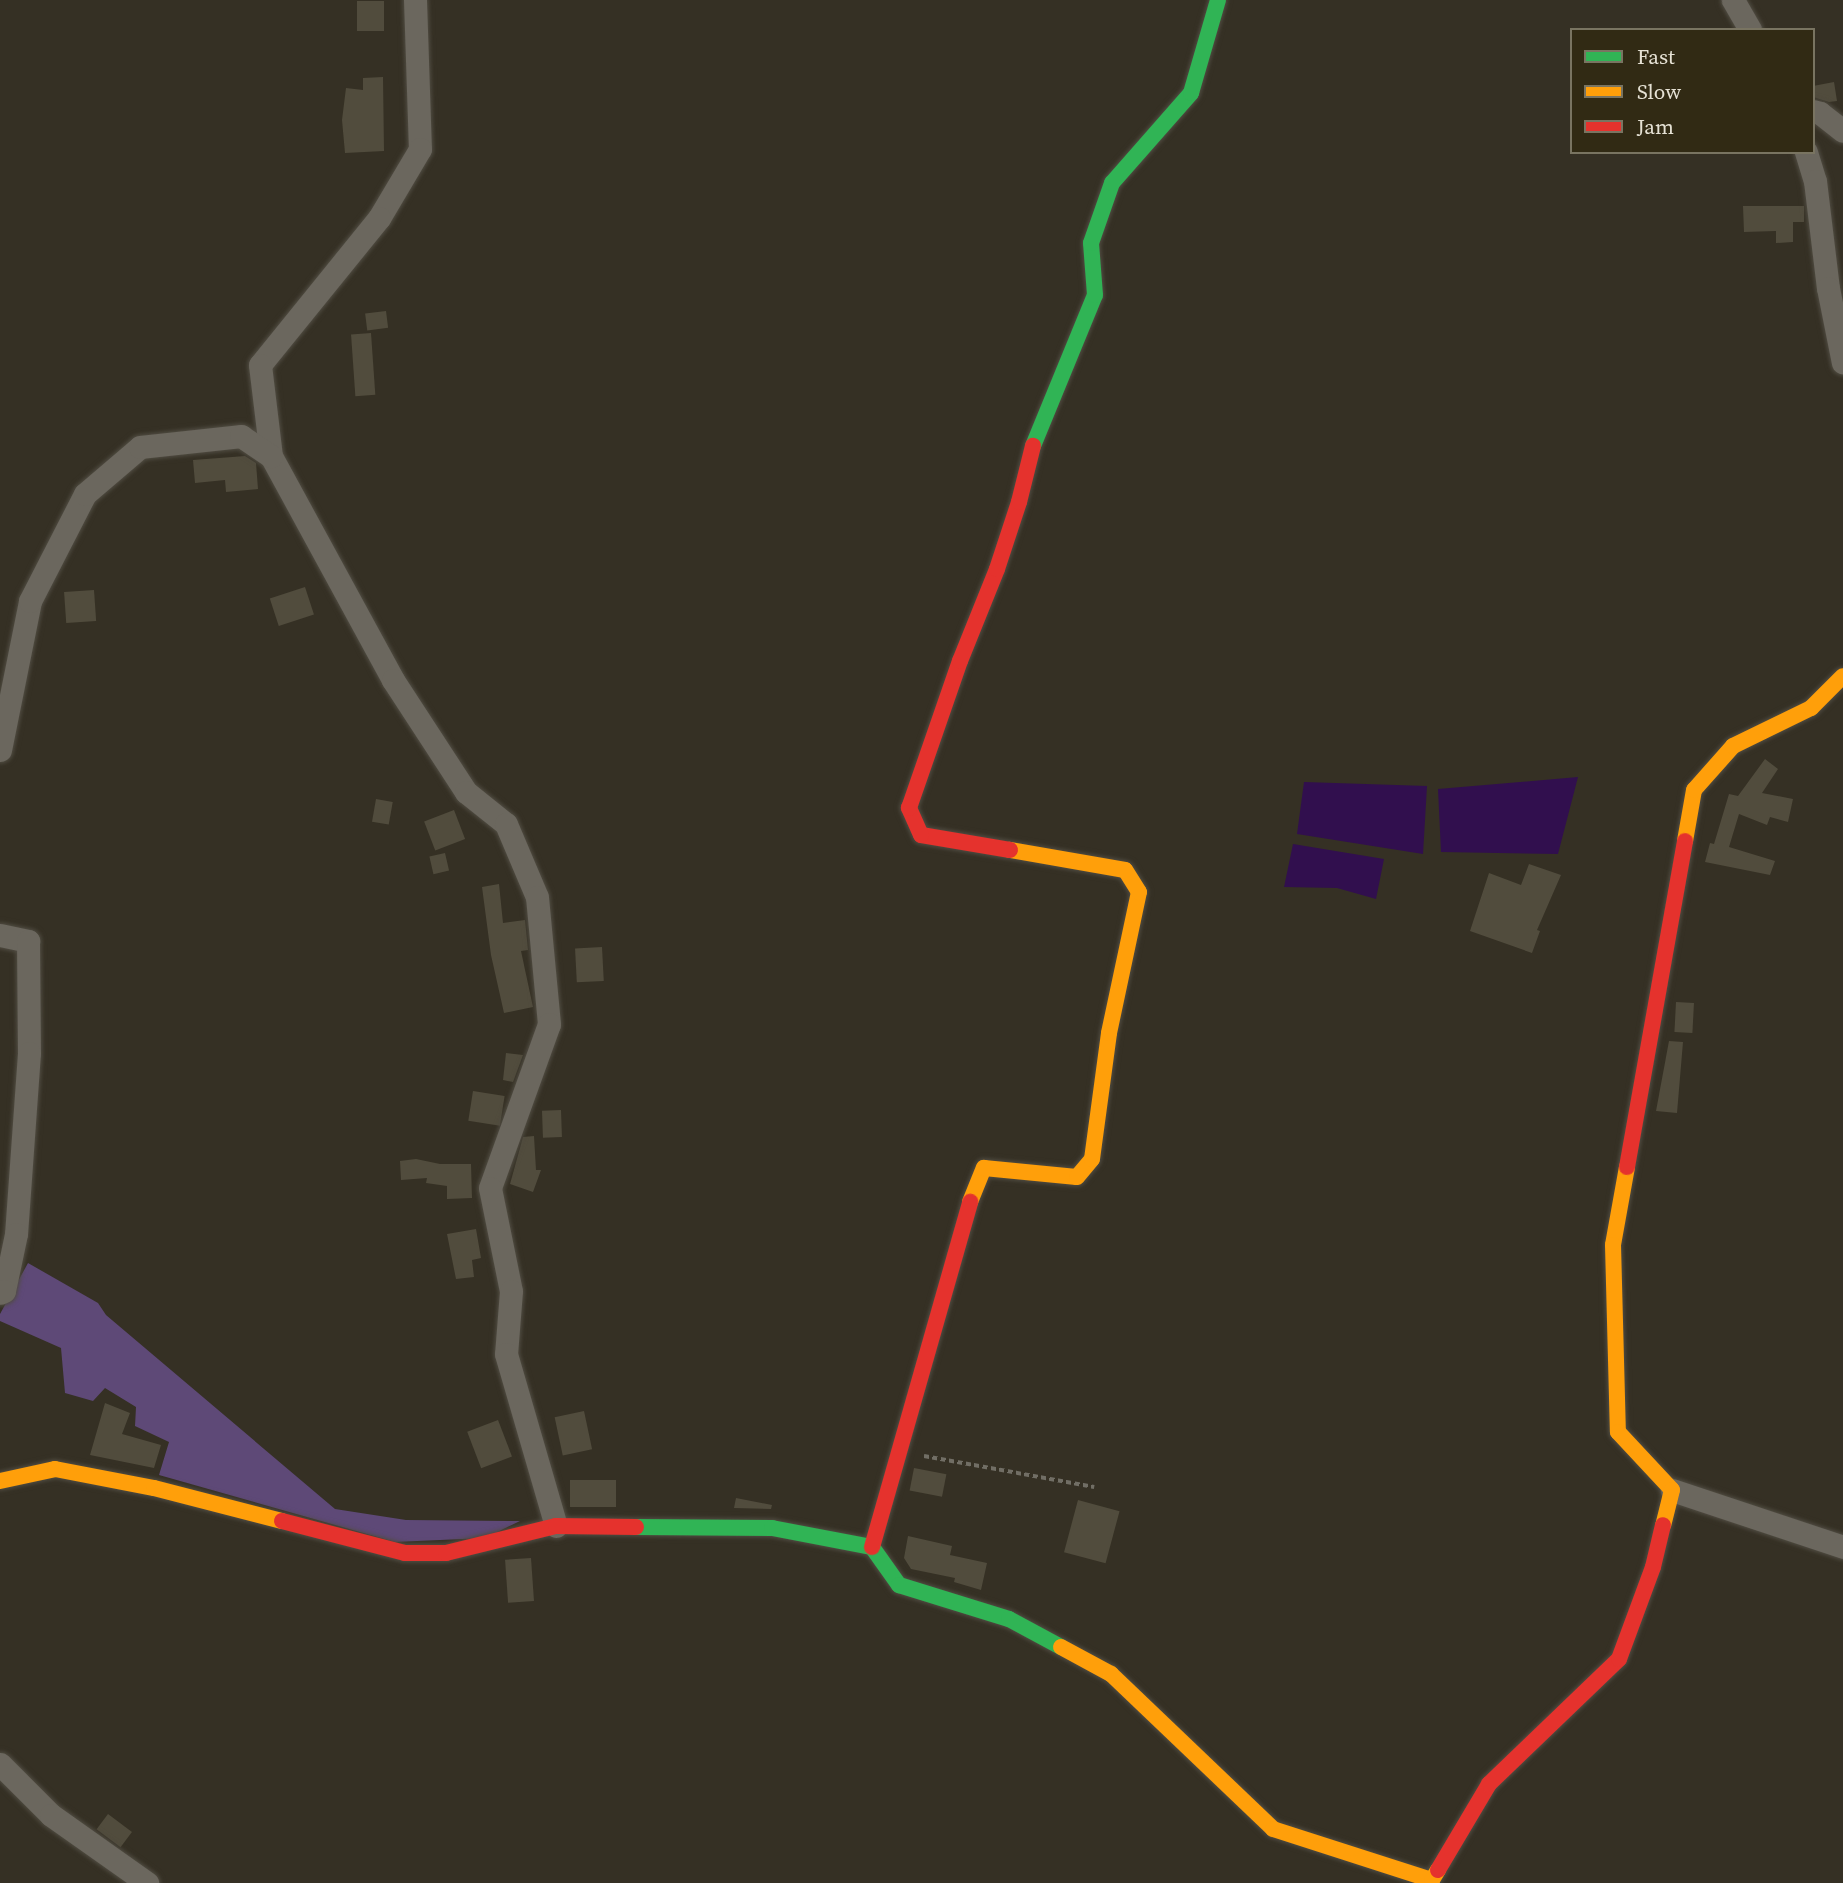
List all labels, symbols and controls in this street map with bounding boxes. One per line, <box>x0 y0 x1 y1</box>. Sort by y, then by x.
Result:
legend <box>1570 28 1815 154</box>
text: Fast <box>1637 42 1675 71</box>
text: Slow <box>1637 77 1681 106</box>
text: Jam <box>1637 112 1674 141</box>

